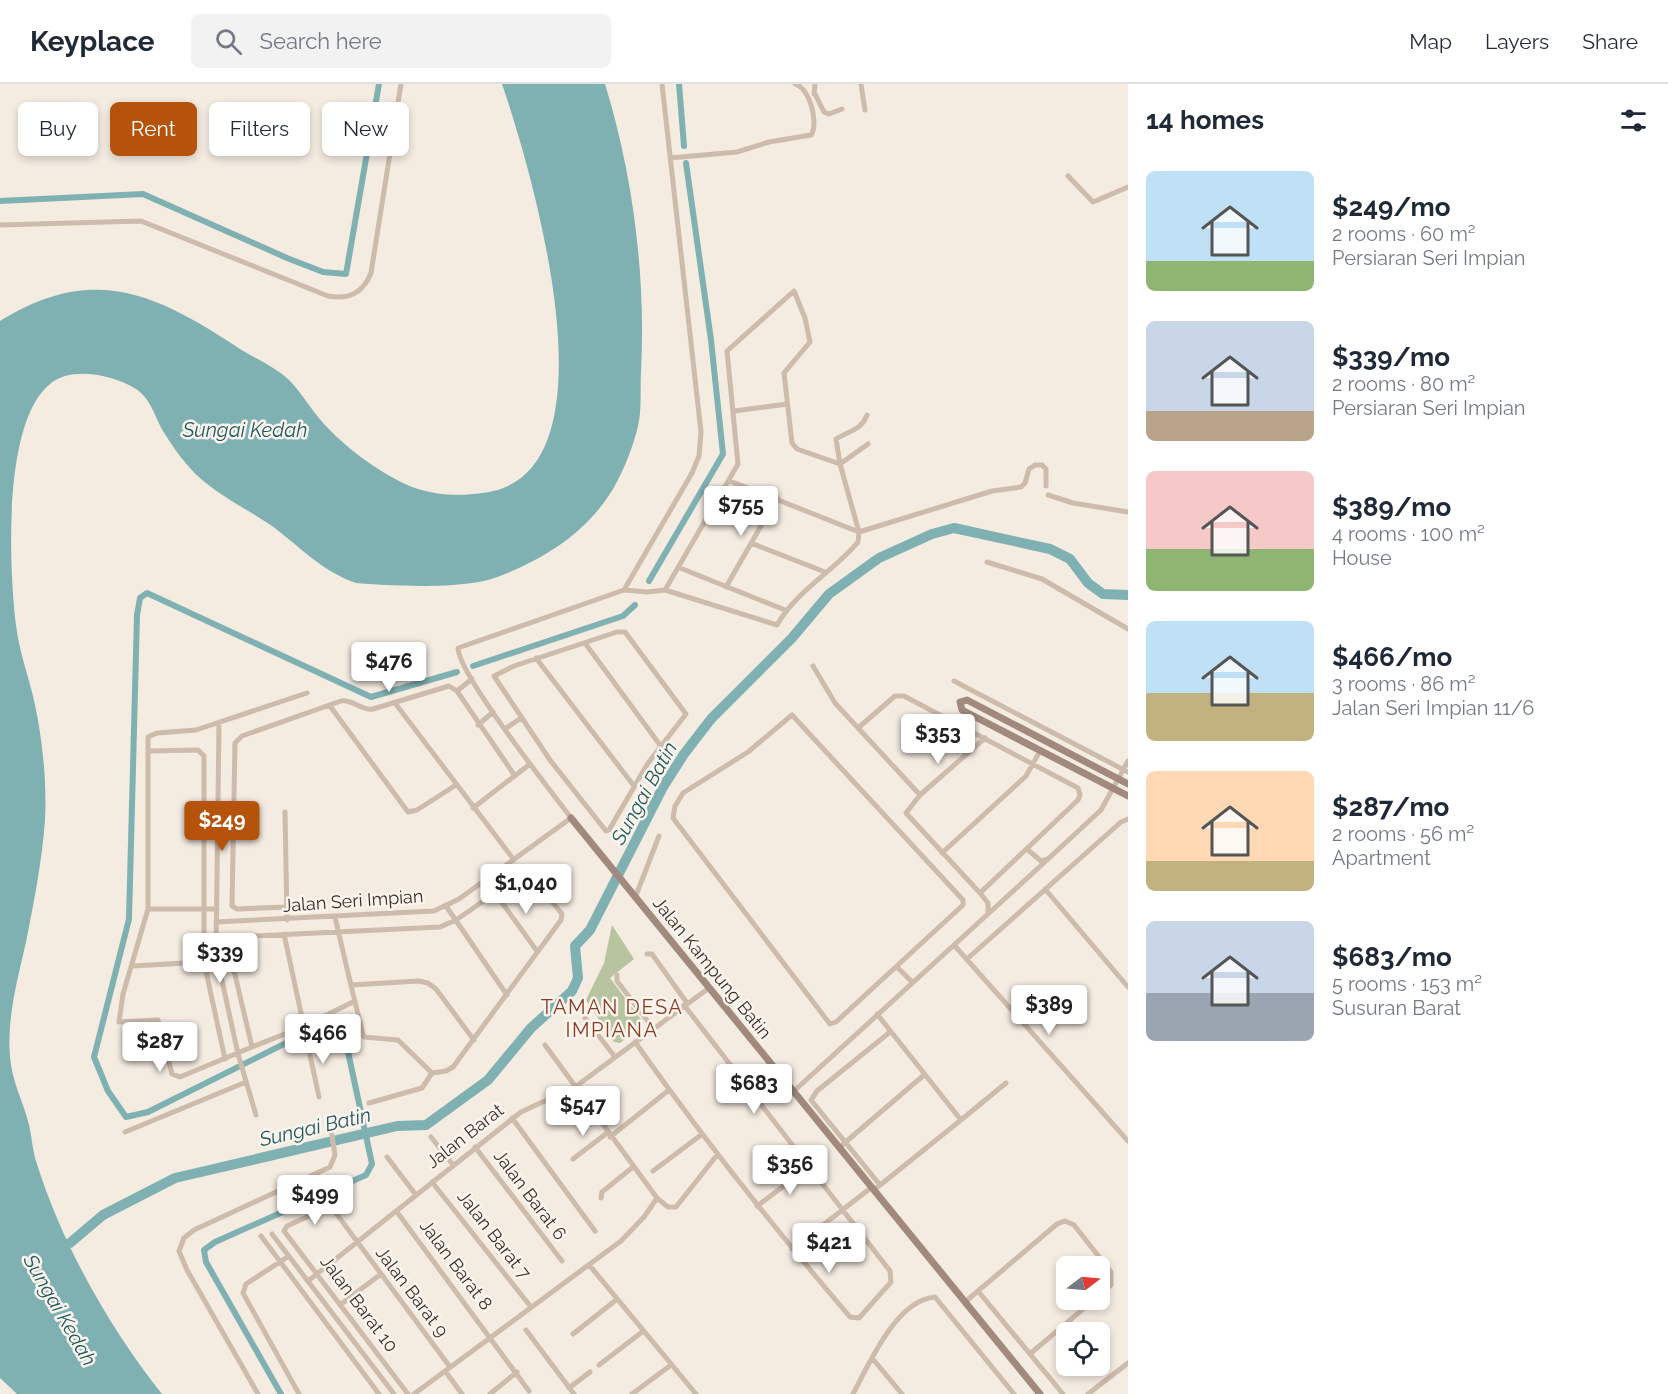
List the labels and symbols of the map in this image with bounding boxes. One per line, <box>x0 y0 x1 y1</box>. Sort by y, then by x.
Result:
water label: Sungai Kedah <box>182 418 307 442</box>
pin: $755 <box>705 486 777 537</box>
pin: $476 <box>353 642 425 693</box>
pin: $353 <box>902 714 974 765</box>
water label: Sungai Batin <box>605 737 682 849</box>
pin: $249 <box>186 801 258 852</box>
pin: $1,040 <box>477 864 575 915</box>
street label: Jalan Seri Impian <box>282 885 424 916</box>
street label: Jalan Kampung Batin <box>649 893 776 1043</box>
pin: $339 <box>184 933 256 984</box>
pin: $389 <box>1013 985 1085 1036</box>
district label: TAMAN DESA IMPIANA <box>541 995 683 1042</box>
pin: $466 <box>287 1014 359 1065</box>
pin: $287 <box>124 1022 196 1073</box>
pin: $683 <box>718 1064 790 1115</box>
pin: $547 <box>547 1086 619 1137</box>
street label: Jalan Barat <box>422 1099 507 1172</box>
water label: Sungai Batin <box>256 1103 373 1152</box>
street label: Jalan Barat 6 <box>490 1145 571 1244</box>
pin: $356 <box>754 1145 826 1196</box>
pin: $499 <box>279 1175 351 1226</box>
street label: Jalan Barat 7 <box>453 1186 536 1283</box>
street label: Jalan Barat 8 <box>416 1216 497 1314</box>
pin: $421 <box>793 1223 865 1274</box>
street label: Jalan Barat 9 <box>372 1243 453 1341</box>
water label: Sungai Kedah <box>18 1249 102 1370</box>
street label: Jalan Barat 10 <box>316 1251 402 1356</box>
north arrow <box>1056 1256 1110 1310</box>

